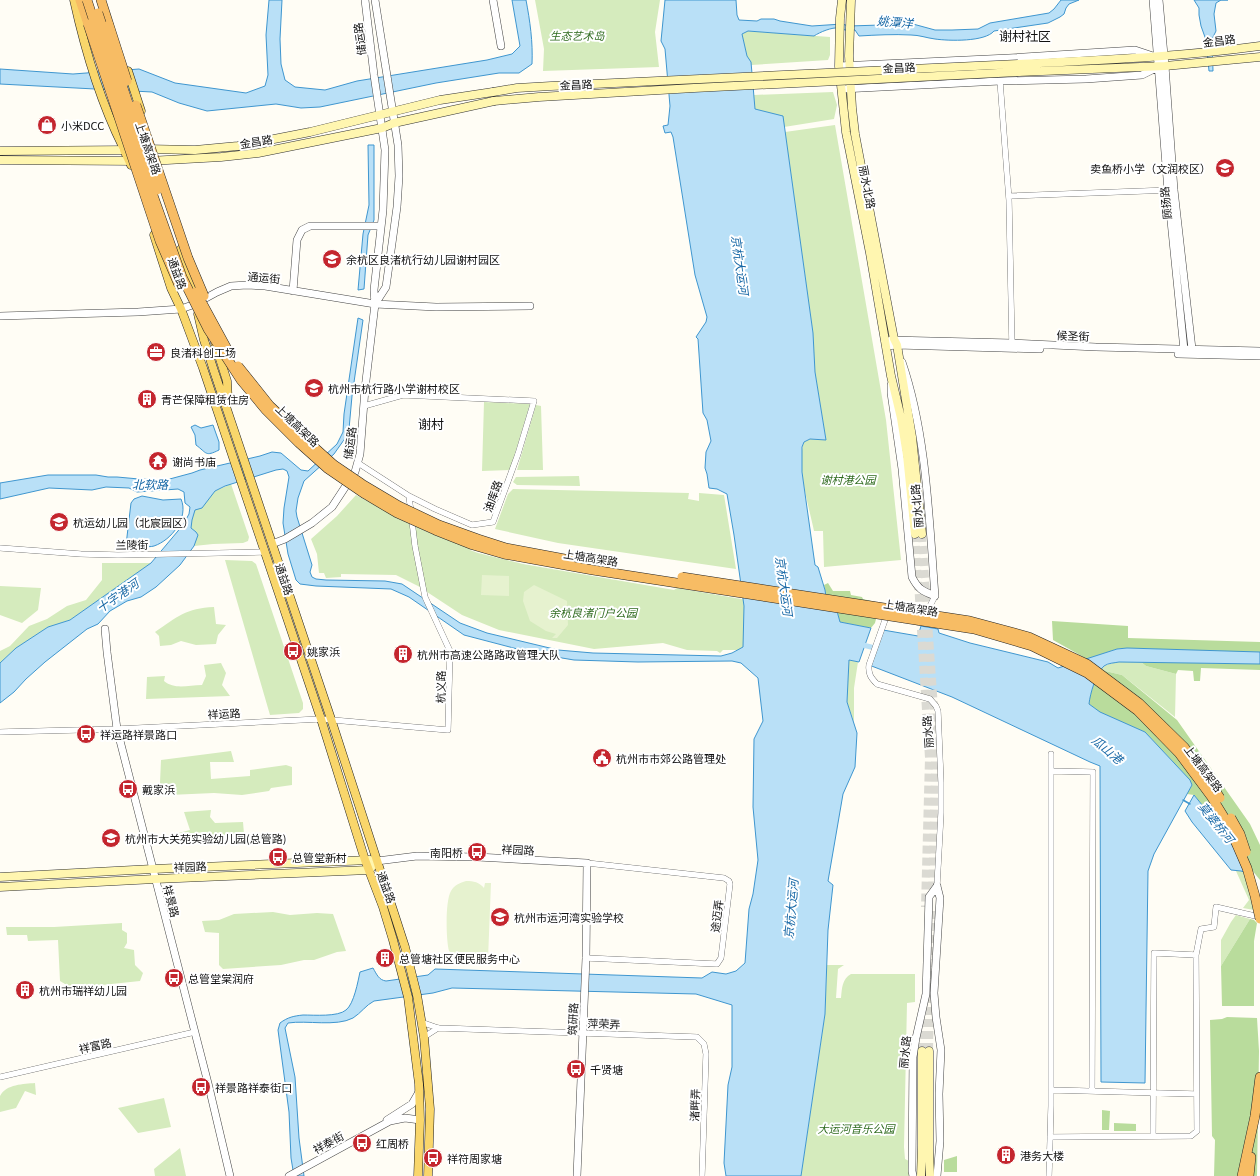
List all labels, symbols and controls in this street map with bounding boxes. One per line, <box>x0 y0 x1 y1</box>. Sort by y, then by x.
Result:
water label: 姚潭洋 <box>876 11 916 31</box>
street label: 储运路 <box>349 22 369 56</box>
district label: 谢村社区 <box>999 26 1051 45</box>
park label: 生态艺术岛 <box>550 27 605 43</box>
street label: 金昌路 <box>1202 30 1236 50</box>
street label: 金昌路 <box>882 58 916 76</box>
street label: 金昌路 <box>559 75 593 93</box>
shop icon: 小米DCC <box>36 114 58 136</box>
place label: 小米DCC <box>61 117 104 133</box>
street label: 上塘高架路 <box>132 119 166 177</box>
street label: 金昌路 <box>238 131 274 151</box>
school or university icon: 卖鱼桥小学（文润校区） <box>1214 157 1236 179</box>
place label: 卖鱼桥小学（文润校区） <box>1090 160 1211 176</box>
street label: 丽水北路 <box>856 164 880 210</box>
street label: 顾扬路 <box>1155 186 1175 220</box>
water label: 京杭大运河 <box>728 234 754 298</box>
school or university icon: 余杭区良渚杭行幼儿园谢村园区 <box>321 248 343 270</box>
place label: 余杭区良渚杭行幼儿园谢村园区 <box>346 251 500 267</box>
street label: 通益路 <box>165 255 191 291</box>
street label: 通运街 <box>247 268 281 286</box>
street label: 候圣街 <box>1056 326 1090 344</box>
office icon: 良渚科创工场 <box>145 341 167 363</box>
place label: 良渚科创工场 <box>170 344 236 360</box>
school or university icon: 杭州市杭行路小学谢村校区 <box>303 377 325 399</box>
place label: 杭州市杭行路小学谢村校区 <box>328 380 460 396</box>
building icon: 青芒保障租赁住房 <box>136 388 158 410</box>
place label: 青芒保障租赁住房 <box>161 391 249 407</box>
street label: 上塘高架路 <box>273 400 323 450</box>
district label: 谢村 <box>418 414 444 433</box>
street label: 储运路 <box>339 426 359 460</box>
temple icon: 谢尚书庙 <box>147 450 169 472</box>
place label: 谢尚书庙 <box>172 453 216 469</box>
park label: 谢村港公园 <box>821 471 877 487</box>
water label: 北软路 <box>132 475 169 492</box>
street label: 油库路 <box>479 478 505 514</box>
street label: 丽水北路 <box>906 483 926 529</box>
school or university icon: 杭运幼儿园（北宸园区） <box>48 511 70 533</box>
place label: 杭运幼儿园（北宸园区） <box>73 514 194 530</box>
street label: 兰陵街 <box>115 536 149 552</box>
street label: 上塘高架路 <box>563 545 619 569</box>
water label: 京杭大运河 <box>772 555 798 619</box>
street label: 通益路 <box>272 561 298 597</box>
water label: 十字港河 <box>92 573 143 616</box>
street label: 上塘高架路 <box>883 595 939 619</box>
park label: 余杭良渚门户公园 <box>549 604 639 620</box>
bus stop icon: 姚家浜 <box>282 640 304 662</box>
place label: 姚家浜 <box>307 643 340 659</box>
building icon: 杭州市高速公路路政管理大队 <box>392 643 414 665</box>
place label: 杭州市高速公路路政管理大队 <box>417 646 560 662</box>
street label: 杭义路 <box>432 670 448 704</box>
street label: 祥运路 <box>207 704 241 722</box>
street label: 丽水路 <box>918 715 936 749</box>
bus stop icon: 祥运路祥景路口 <box>75 723 97 745</box>
place label: 祥运路祥景路口 <box>100 726 177 742</box>
water label: 瓜山港 <box>1089 731 1129 768</box>
street label: 上塘高架路 <box>1181 741 1227 795</box>
public building icon: 杭州市市郊公路管理处 <box>591 747 613 769</box>
place label: 杭州市市郊公路管理处 <box>616 750 726 766</box>
bus stop icon: 戴家浜 <box>117 778 139 800</box>
place label: 戴家浜 <box>142 781 175 797</box>
water label: 莫婆桥河 <box>1195 798 1240 848</box>
school or university icon: 杭州市大关苑实验幼儿园(总管路) <box>100 827 122 849</box>
place label: 杭州市大关苑实验幼儿园(总管路) <box>125 830 286 846</box>
street label: 祥园路 <box>501 840 535 858</box>
bus stop icon: 南阳桥 <box>466 841 488 863</box>
place label: 南阳桥 <box>430 844 463 860</box>
bus stop icon: 总管堂新村 <box>267 846 289 868</box>
place label: 总管堂新村 <box>292 849 347 865</box>
street label: 祥园路 <box>173 857 207 875</box>
street label: 通益路 <box>374 869 400 905</box>
water label: 京杭大运河 <box>779 876 801 940</box>
street label: 祥景路 <box>160 883 184 919</box>
street label: 途迈弄 <box>706 899 726 933</box>
school or university icon: 杭州市运河湾实验学校 <box>489 906 511 928</box>
place label: 杭州市运河湾实验学校 <box>514 909 624 925</box>
building icon: 总管塘社区便民服务中心 <box>374 947 396 969</box>
place label: 总管塘社区便民服务中心 <box>399 950 520 966</box>
bus stop icon: 总管堂棠润府 <box>163 967 185 989</box>
place label: 总管堂棠润府 <box>188 970 254 986</box>
building icon: 杭州市瑞祥幼儿园 <box>14 979 36 1001</box>
place label: 杭州市瑞祥幼儿园 <box>39 982 127 998</box>
street label: 筑研路 <box>563 1002 581 1036</box>
street label: 萍荣弄 <box>587 1014 621 1032</box>
street label: 祥富路 <box>77 1033 113 1057</box>
street label: 丽水路 <box>894 1035 914 1069</box>
bus stop icon: 千贤塘 <box>565 1058 587 1080</box>
place label: 千贤塘 <box>590 1061 623 1077</box>
bus stop icon: 祥景路祥泰街口 <box>190 1076 212 1098</box>
place label: 祥景路祥泰街口 <box>215 1079 292 1095</box>
street label: 渚畔弄 <box>685 1088 703 1122</box>
park label: 大运河音乐公园 <box>818 1120 896 1136</box>
street label: 祥泰街 <box>310 1127 346 1157</box>
bus stop icon: 红周桥 <box>351 1132 373 1154</box>
place label: 红周桥 <box>376 1135 409 1151</box>
building icon: 港务大楼 <box>995 1144 1017 1166</box>
bus stop icon: 祥符周家塘 <box>422 1147 444 1169</box>
place label: 港务大楼 <box>1020 1147 1064 1163</box>
place label: 祥符周家塘 <box>447 1150 502 1166</box>

